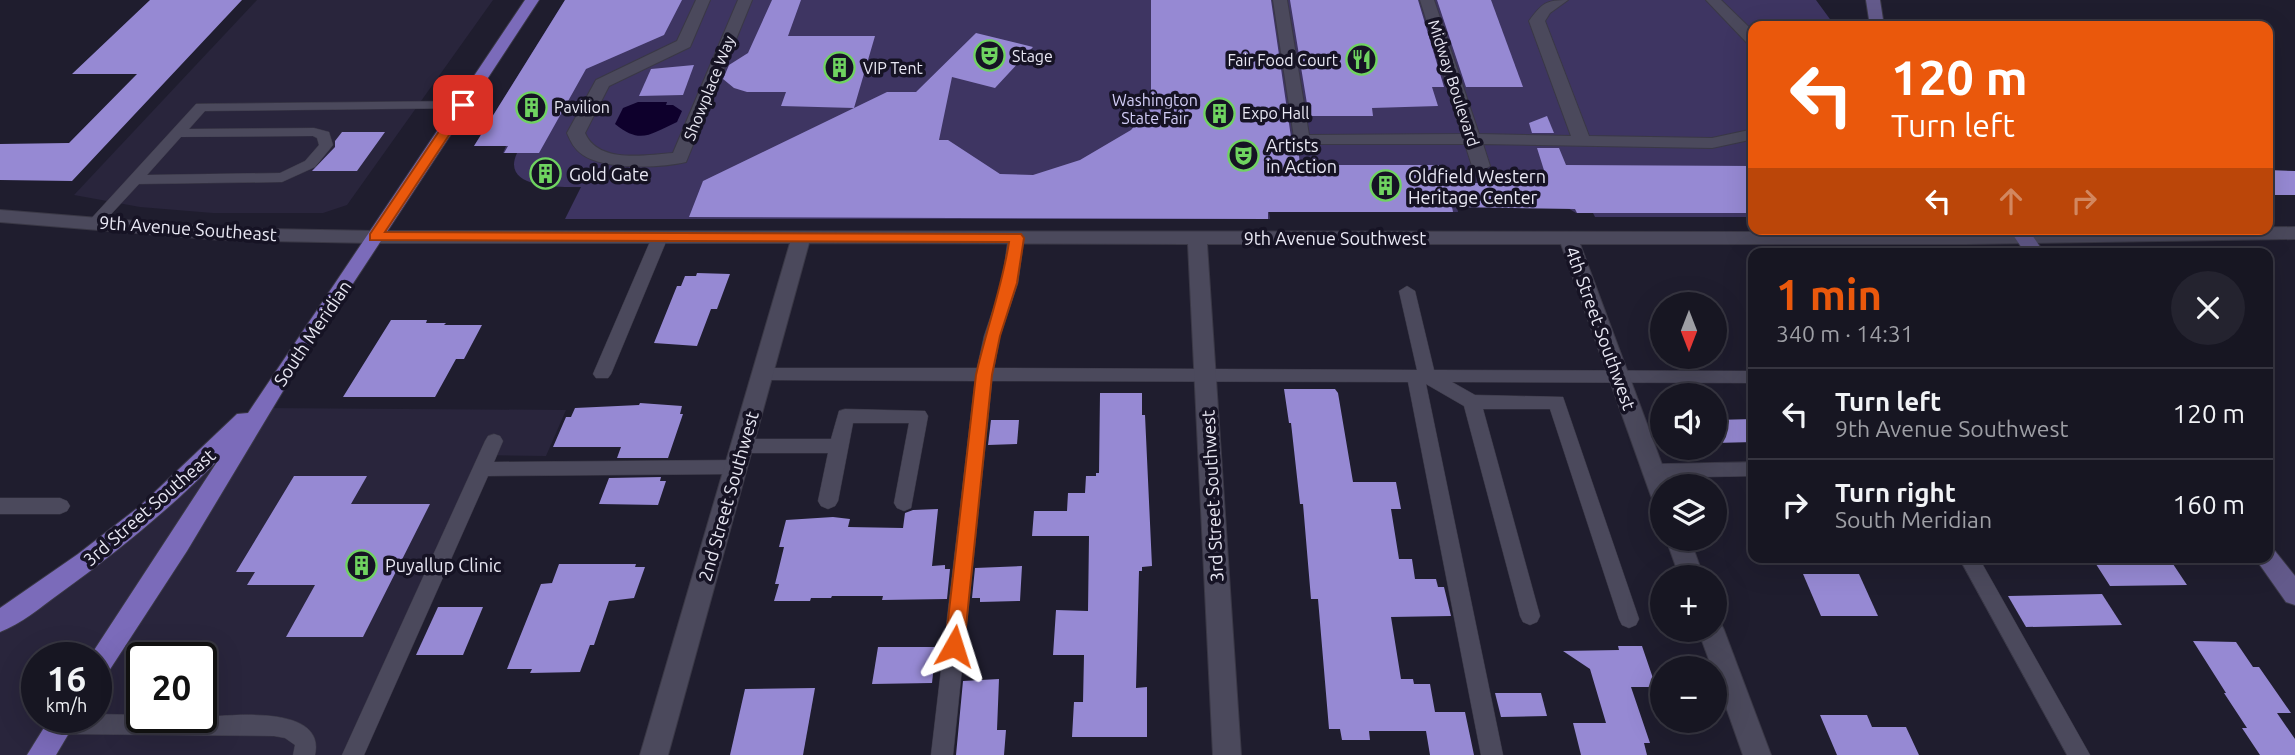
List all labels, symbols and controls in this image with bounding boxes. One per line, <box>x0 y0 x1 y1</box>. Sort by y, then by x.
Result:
street label: Midway Boulevard <box>1425 17 1483 149</box>
street label: Showplace Way <box>680 33 738 143</box>
theatre icon: Stage <box>972 39 1006 73</box>
restaurant icon: Fair Food Court <box>1344 43 1378 77</box>
place label: Stage <box>1012 47 1053 65</box>
icon: left <box>1776 49 1867 140</box>
text: 120 m <box>1891 49 2028 104</box>
building icon: VIP Tent <box>823 51 857 85</box>
place label: Fair Food Court <box>1228 51 1339 69</box>
place label: VIP Tent <box>863 59 924 77</box>
pin <box>433 75 493 135</box>
icon: arrive <box>444 86 482 124</box>
building icon: Pavilion <box>514 90 548 124</box>
park label: Washington State Fair <box>1112 91 1198 127</box>
building icon: Expo Hall <box>1202 96 1236 130</box>
place label: Pavilion <box>554 98 610 116</box>
place label: Expo Hall <box>1242 104 1309 122</box>
text: Turn left <box>1891 107 2015 143</box>
place label: Artists in Action <box>1266 135 1337 176</box>
theatre icon: Artists in Action <box>1226 138 1260 172</box>
building icon: Gold Gate <box>529 157 563 191</box>
place label: Gold Gate <box>569 164 649 184</box>
place label: Oldfield Western Heritage Center <box>1408 166 1546 207</box>
building icon: Oldfield Western Heritage Center <box>1368 169 1402 203</box>
icon: left <box>1919 182 1957 220</box>
icon: ahead <box>1992 182 2030 220</box>
icon: right <box>2065 182 2103 220</box>
street label: 9th Avenue Southeast <box>98 212 278 244</box>
street label: 9th Avenue Southwest <box>1244 228 1426 248</box>
street label: 4th Street Southwest <box>1562 244 1640 412</box>
text: 1 min <box>1776 271 1882 318</box>
button: close <box>2171 271 2245 345</box>
street label: South Meridian <box>269 276 355 390</box>
north arrow <box>1650 292 1727 369</box>
map controls <box>1650 292 1727 733</box>
text: 340 m · 14:31 <box>1776 321 1914 346</box>
button: sound <box>1650 383 1727 460</box>
text: Turn left <box>1835 387 1941 416</box>
icon: left <box>1776 395 1814 433</box>
text: 120 m <box>2173 399 2245 428</box>
street label: 2nd Street Southwest <box>694 409 762 583</box>
street label: 3rd Street Southwest <box>1198 409 1226 583</box>
text: 9th Avenue Southwest <box>1835 416 2069 441</box>
street label: 3rd Street Southeast <box>79 444 219 570</box>
button: layers <box>1650 474 1727 551</box>
text: Turn right <box>1835 478 1956 507</box>
icon: right <box>1776 486 1814 524</box>
text: 160 m <box>2173 490 2245 519</box>
text: South Meridian <box>1835 507 1992 532</box>
building icon: Puyallup Clinic <box>345 548 379 582</box>
place label: Puyallup Clinic <box>385 555 501 575</box>
button: + <box>1650 565 1727 642</box>
position arrow <box>917 609 991 683</box>
speed limit sign: 20 <box>126 642 217 733</box>
button: − <box>1650 656 1727 733</box>
text: 16 <box>47 658 86 698</box>
text: km/h <box>46 695 87 715</box>

